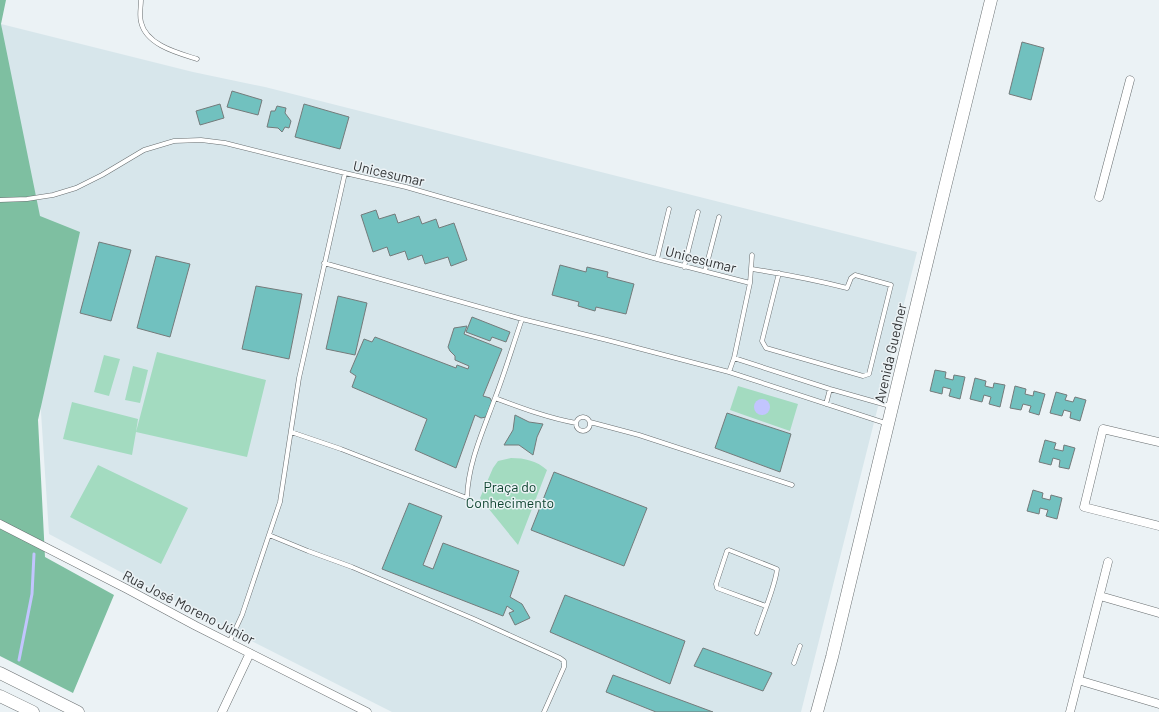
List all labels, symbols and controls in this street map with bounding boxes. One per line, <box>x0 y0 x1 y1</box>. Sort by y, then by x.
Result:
street label: Unicesumar <box>352 157 426 189</box>
street label: Unicesumar <box>664 242 738 276</box>
street label: Avenida Guedner <box>870 301 910 405</box>
park label: Praça do Conhecimento <box>466 478 554 511</box>
street label: Rua José Moreno Júnior <box>120 566 258 648</box>

